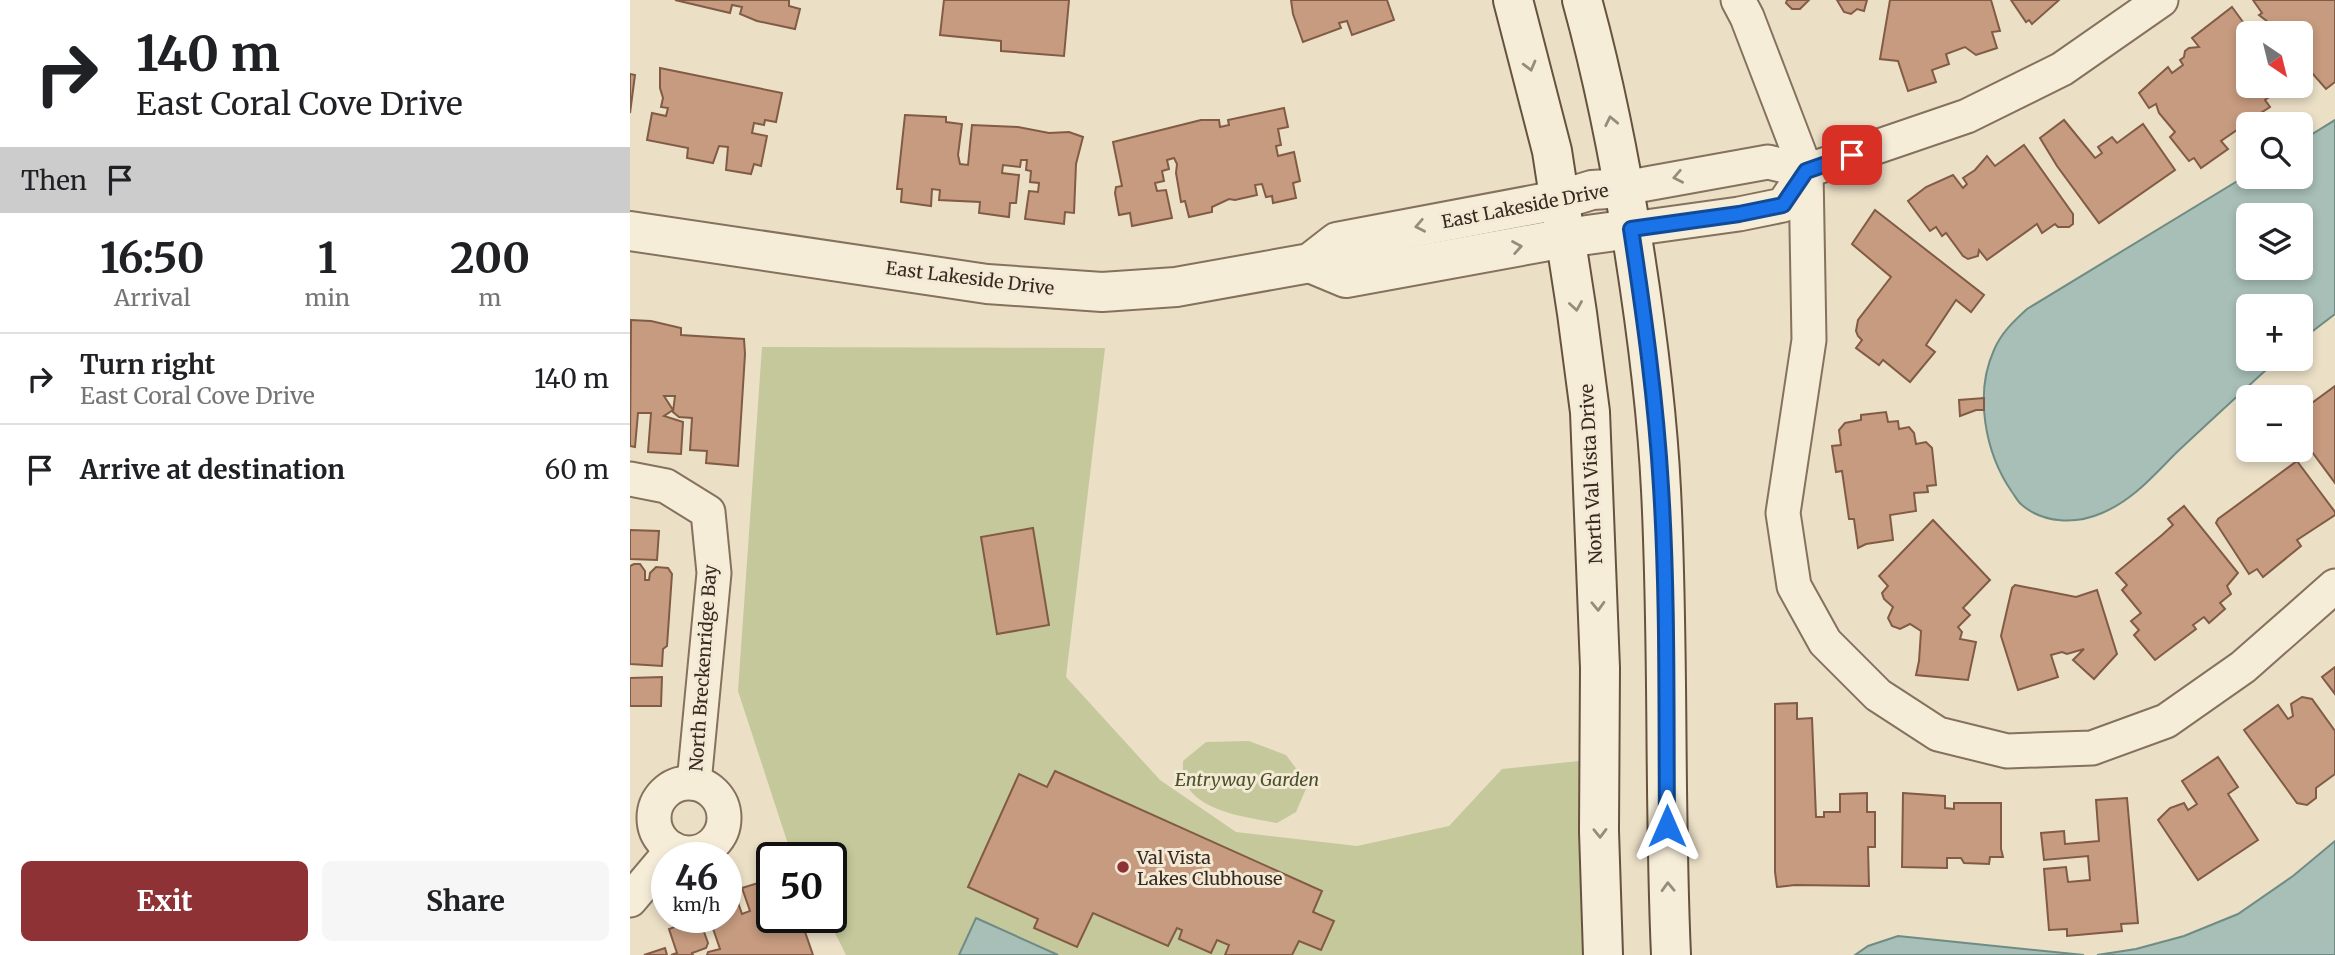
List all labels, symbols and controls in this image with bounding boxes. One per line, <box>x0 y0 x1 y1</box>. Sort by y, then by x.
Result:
north arrow <box>2236 21 2314 98</box>
map controls <box>2236 21 2313 462</box>
text: 140 m <box>136 23 280 84</box>
icon: right <box>21 28 112 119</box>
one-way arrow <box>1522 60 1536 72</box>
text: East Coral Cove Drive <box>136 84 463 124</box>
button: search <box>2236 112 2313 189</box>
one-way arrow <box>1604 115 1619 127</box>
pin <box>1822 125 1882 185</box>
icon: arrive <box>1833 136 1871 174</box>
icon: arrive <box>101 161 139 199</box>
text: Then <box>21 164 87 197</box>
one-way arrow <box>1672 169 1684 184</box>
street label: East Lakeside Drive <box>1440 179 1610 233</box>
button: layers <box>2236 203 2313 280</box>
one-way arrow <box>1414 218 1426 233</box>
text: 16:50 <box>100 232 205 284</box>
text: 1 <box>318 232 337 284</box>
text: 200 <box>450 232 530 284</box>
one-way arrow <box>1511 240 1523 255</box>
street label: East Lakeside Drive <box>884 256 1056 300</box>
text: Arrival <box>114 283 191 312</box>
text: min <box>305 283 350 312</box>
text: m <box>479 283 501 312</box>
button: + <box>2236 294 2313 371</box>
one-way arrow <box>1568 300 1583 312</box>
text: Turn right <box>80 348 215 381</box>
icon: right <box>21 360 59 398</box>
text: 140 m <box>534 362 609 395</box>
text: East Coral Cove Drive <box>80 381 315 410</box>
street label: North Val Vista Drive <box>1575 383 1607 565</box>
button: − <box>2236 385 2313 462</box>
icon: arrive <box>21 451 59 489</box>
text: Arrive at destination <box>80 453 345 486</box>
text: 60 m <box>545 453 609 486</box>
street label: North Breckenridge Bay <box>684 563 722 772</box>
one-way arrow <box>1591 600 1606 611</box>
park label: Entryway Garden <box>1175 768 1319 791</box>
position arrow <box>1630 789 1704 863</box>
one-way arrow <box>1592 828 1608 839</box>
speed limit sign: 50 <box>756 842 847 933</box>
place label: Val Vista Lakes Clubhouse <box>1136 846 1283 890</box>
text: 46 <box>675 856 718 900</box>
marker: Val Vista Lakes Clubhouse <box>1115 859 1131 875</box>
button: Exit <box>21 861 308 941</box>
button: Share <box>322 861 609 941</box>
one-way arrow <box>1661 881 1676 892</box>
text: km/h <box>673 893 720 916</box>

